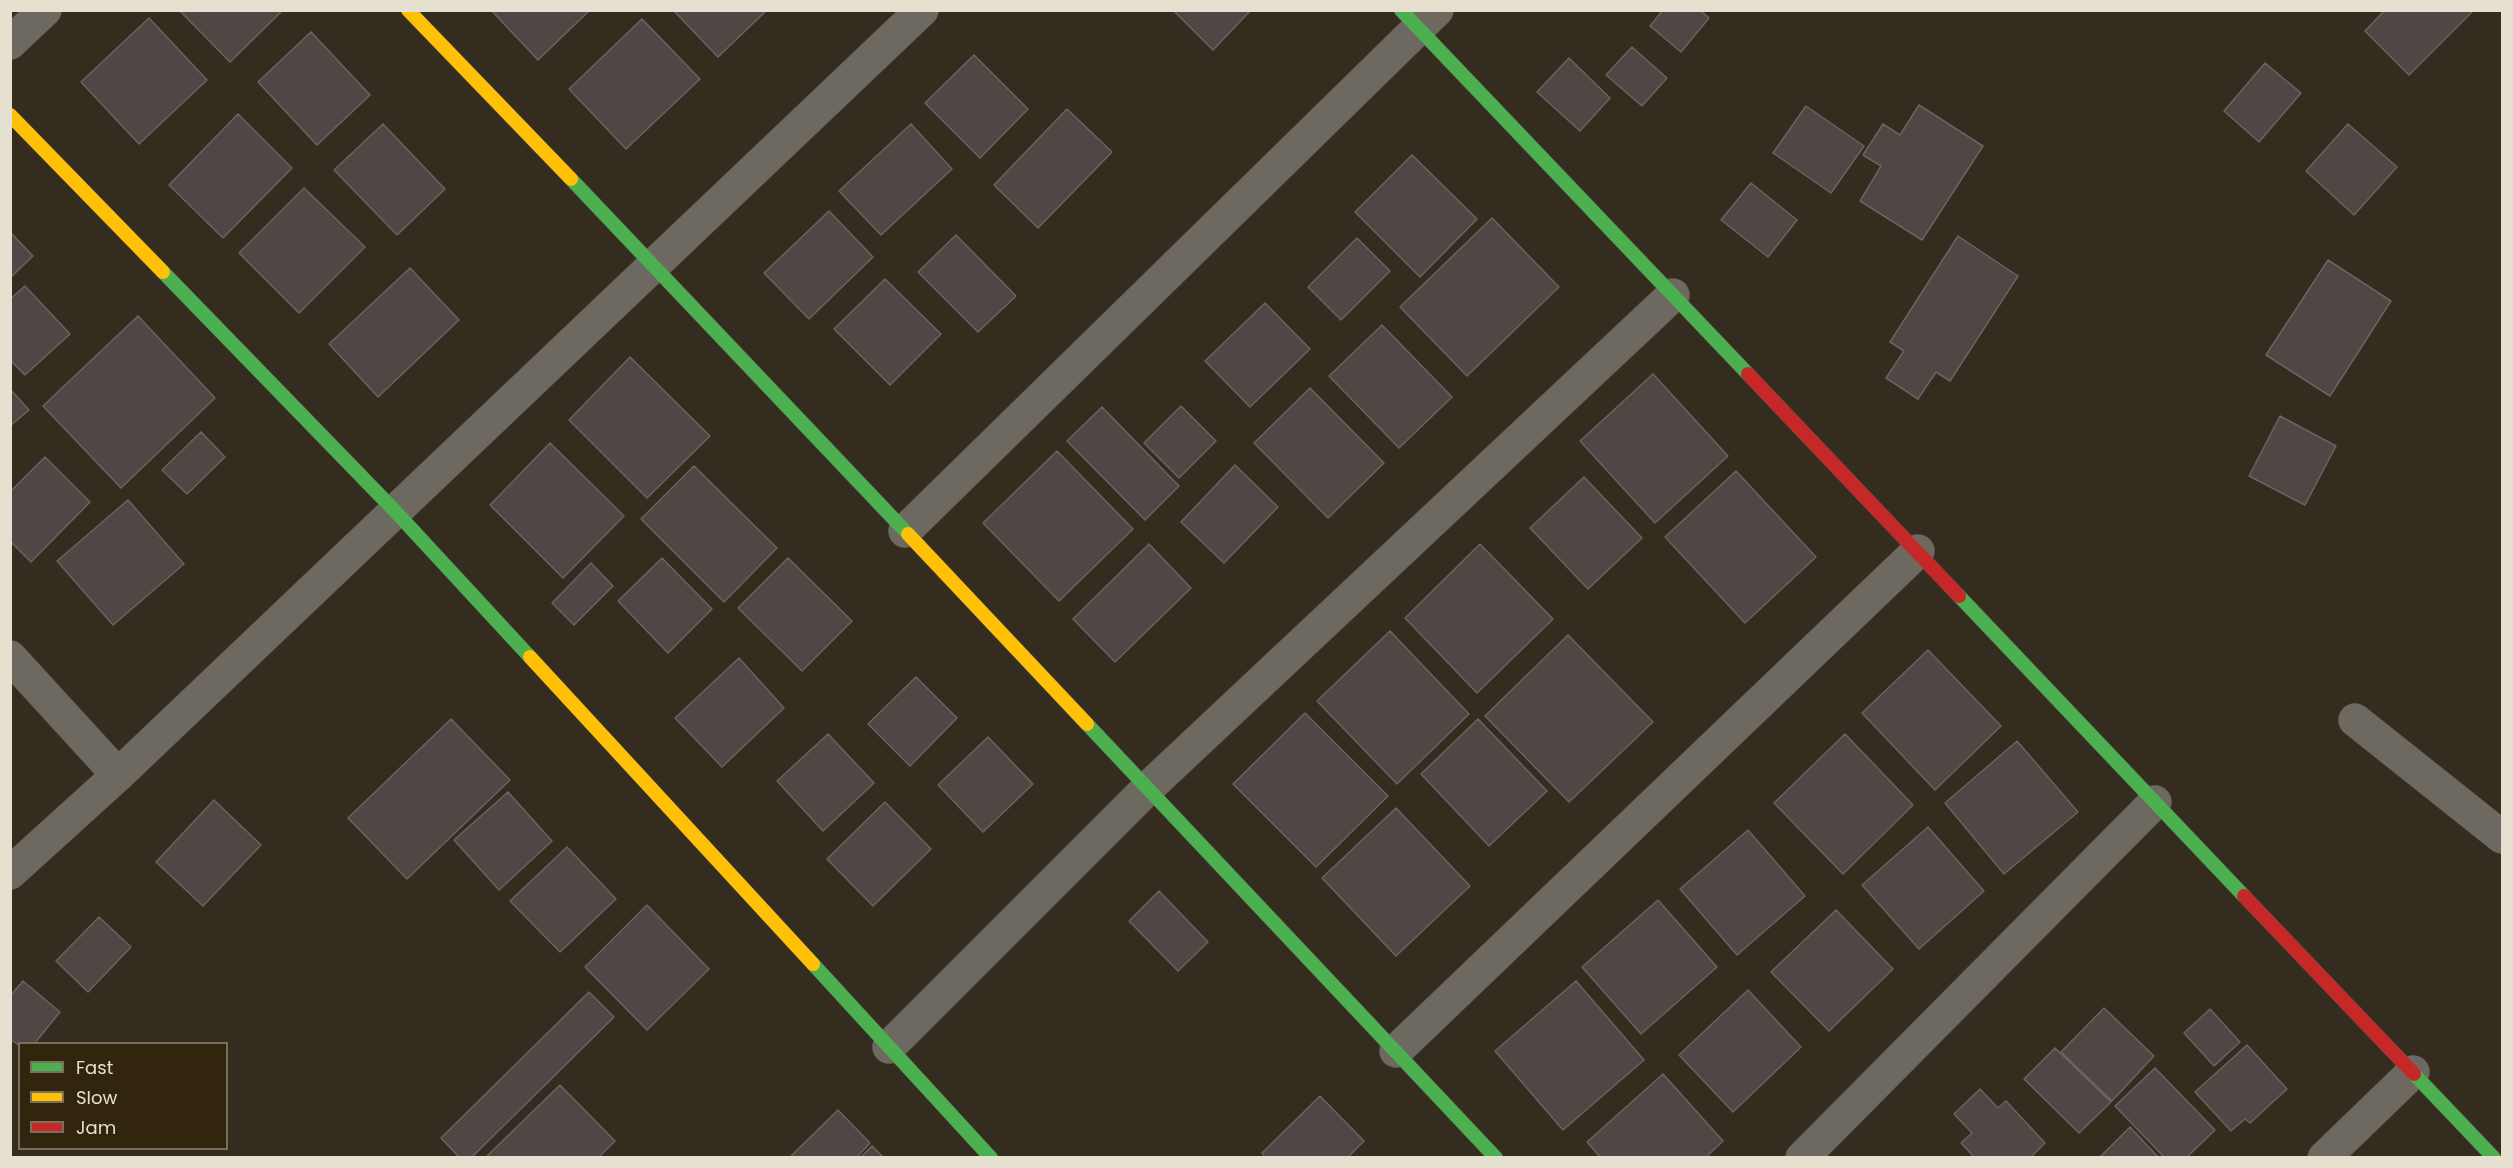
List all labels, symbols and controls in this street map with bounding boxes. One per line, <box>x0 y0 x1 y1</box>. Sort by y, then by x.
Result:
legend <box>18 1042 228 1150</box>
text: Fast <box>76 1055 113 1080</box>
text: Slow <box>76 1085 117 1110</box>
text: Jam <box>76 1115 116 1140</box>

